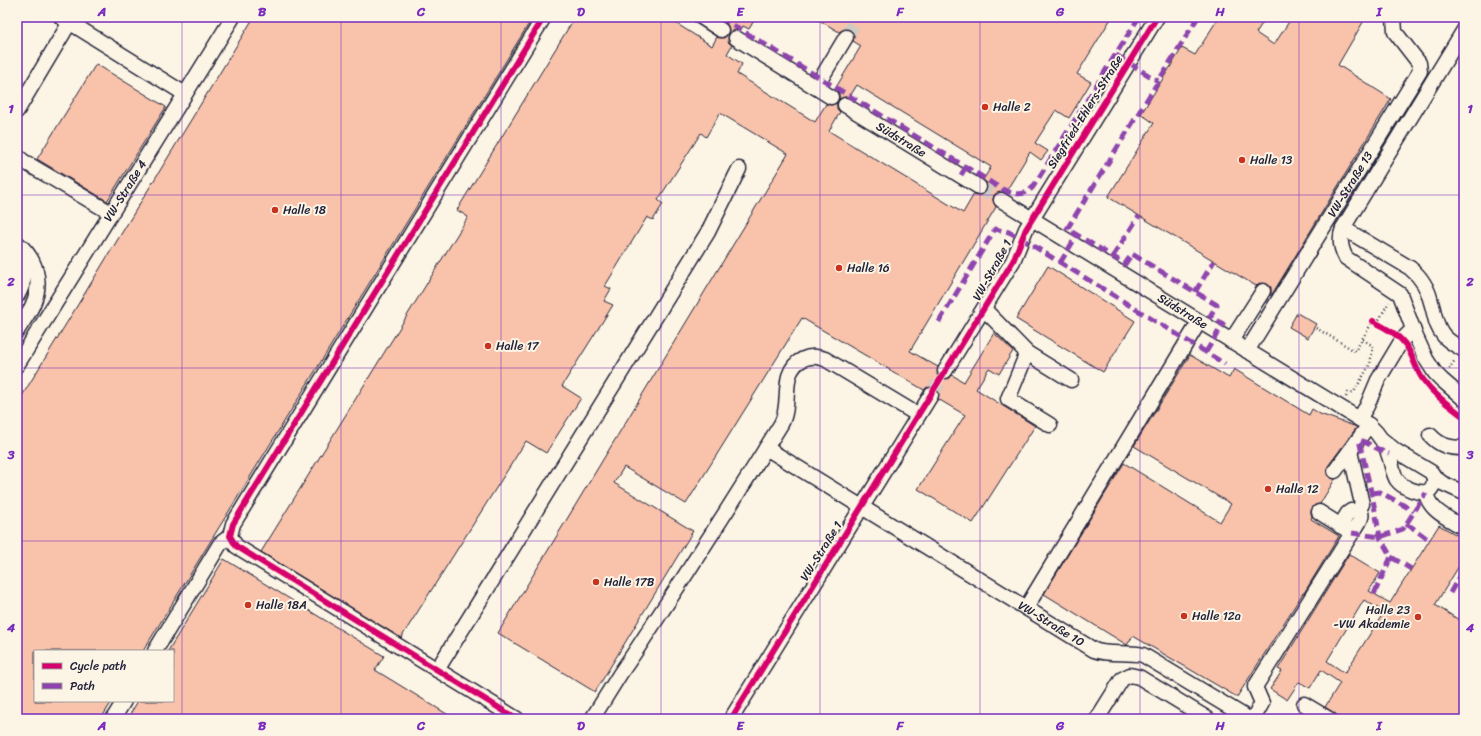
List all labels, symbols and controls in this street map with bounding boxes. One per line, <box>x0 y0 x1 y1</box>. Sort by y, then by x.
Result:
text: A <box>97 0 106 23</box>
text: B <box>258 0 267 23</box>
text: C <box>416 0 426 23</box>
text: D <box>577 0 585 23</box>
text: E <box>736 0 745 23</box>
text: F <box>895 0 904 23</box>
text: G <box>1055 0 1065 23</box>
text: H <box>1214 0 1225 23</box>
text: I <box>1375 0 1383 23</box>
street label: Siegfried-Ehlers-Straße <box>1041 51 1129 173</box>
place label: Halle 2 <box>993 96 1031 118</box>
text: 1 <box>8 97 14 120</box>
text: 1 <box>1467 97 1473 120</box>
marker: Halle 2 <box>980 102 990 112</box>
street label: Südstraße <box>872 115 931 163</box>
street label: VW-Straße 13 <box>1321 147 1379 222</box>
place label: Halle 13 <box>1250 149 1293 171</box>
street label: VW-Straße 4 <box>97 155 153 226</box>
marker: Halle 13 <box>1237 155 1247 165</box>
place label: Halle 18 <box>283 199 326 221</box>
marker: Halle 18 <box>270 205 280 215</box>
street label: VW-Straße 1 <box>966 235 1018 305</box>
place label: Halle 16 <box>847 257 890 279</box>
marker: Halle 16 <box>834 263 844 273</box>
text: 2 <box>6 270 15 293</box>
text: 2 <box>1465 270 1474 293</box>
street label: Südstraße <box>1153 287 1212 335</box>
place label: Halle 17 <box>496 335 540 357</box>
marker: Halle 17 <box>483 341 493 351</box>
text: 3 <box>6 443 15 466</box>
text: 3 <box>1465 443 1474 466</box>
place label: Halle 12 <box>1276 478 1319 500</box>
marker: Halle 12 <box>1263 484 1273 494</box>
street label: VW-Straße 1 <box>794 517 848 585</box>
place label: Halle 17B <box>604 571 655 593</box>
marker: Halle 17B <box>591 577 601 587</box>
place label: Halle 18A <box>256 594 307 616</box>
street label: VW-Straße 10 <box>1014 595 1089 653</box>
place label: Halle 23 -VW Akademie <box>1333 599 1410 635</box>
marker: Halle 18A <box>243 600 253 610</box>
place label: Halle 12a <box>1192 605 1241 627</box>
marker: Halle 12a <box>1179 611 1189 621</box>
marker: Halle 23 -VW Akademie <box>1413 612 1423 622</box>
text: 4 <box>6 616 16 639</box>
text: 4 <box>1465 616 1475 639</box>
legend <box>34 650 174 702</box>
text: Cycle path <box>70 655 126 677</box>
text: Path <box>70 675 95 697</box>
text: A <box>97 714 106 736</box>
text: B <box>258 714 267 736</box>
text: C <box>416 714 426 736</box>
text: D <box>577 714 585 736</box>
text: E <box>736 714 745 736</box>
text: F <box>895 714 904 736</box>
text: G <box>1055 714 1065 736</box>
text: H <box>1214 714 1225 736</box>
text: I <box>1375 714 1383 736</box>

